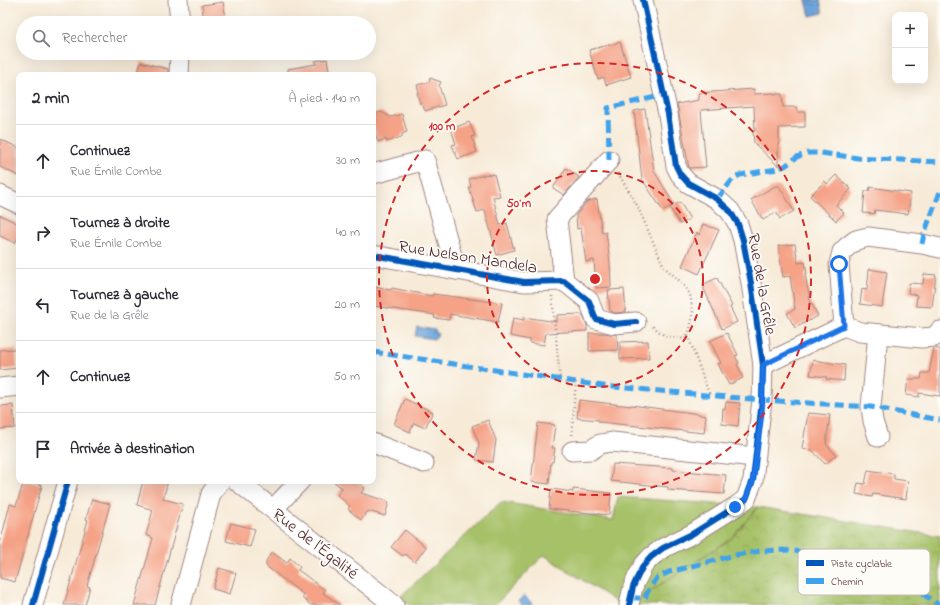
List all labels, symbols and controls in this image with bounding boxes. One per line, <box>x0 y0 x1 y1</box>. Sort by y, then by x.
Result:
map controls <box>892 12 928 84</box>
button: + <box>892 12 928 48</box>
search box <box>16 16 376 60</box>
icon: search <box>30 27 52 49</box>
text: Rechercher <box>62 27 127 49</box>
button: − <box>892 48 928 84</box>
text: 2 min <box>32 86 69 111</box>
text: À pied · 140 m <box>288 89 360 108</box>
text: 100 m <box>429 118 456 136</box>
text: Continuez <box>70 140 130 162</box>
icon: ahead <box>32 150 54 172</box>
text: 30 m <box>336 151 360 170</box>
text: Rue Émile Combe <box>70 162 162 181</box>
text: 50 m <box>507 195 532 213</box>
text: Tournez à droite <box>70 212 170 234</box>
icon: right <box>32 222 54 244</box>
text: 40 m <box>336 223 360 242</box>
street label: Rue de la Grêle <box>740 232 783 337</box>
text: Rue Émile Combe <box>70 234 162 253</box>
street label: Rue Nelson Mandela <box>397 234 539 281</box>
route start <box>830 255 848 273</box>
centre of rings <box>588 272 602 286</box>
text: Tournez à gauche <box>70 284 178 306</box>
icon: left <box>32 294 54 316</box>
text: 20 m <box>335 295 360 314</box>
text: Rue de la Grêle <box>70 306 149 325</box>
icon: ahead <box>32 366 54 388</box>
text: Continuez <box>70 366 130 388</box>
text: 50 m <box>334 367 360 386</box>
icon: arrive <box>32 438 54 460</box>
text: Arrivée à destination <box>70 438 195 460</box>
route end <box>726 498 744 516</box>
street label: Rue de l'Égalité <box>265 503 364 588</box>
legend <box>798 549 930 595</box>
text: Piste cyclable <box>831 556 892 573</box>
text: Chemin <box>831 574 863 590</box>

